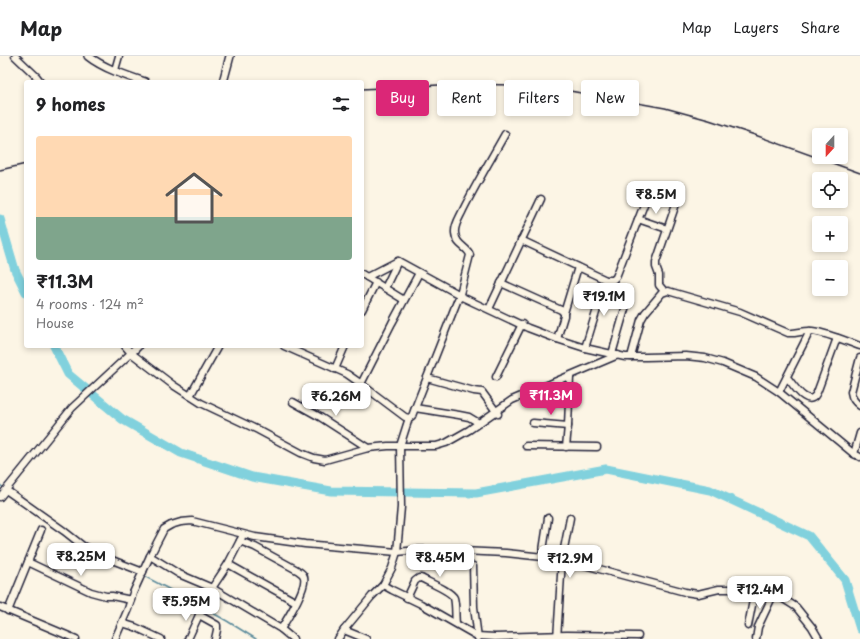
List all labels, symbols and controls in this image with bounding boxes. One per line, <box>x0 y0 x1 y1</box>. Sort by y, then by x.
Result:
text: Map <box>20 14 62 42</box>
text: Map <box>682 17 712 38</box>
text: Layers <box>734 17 779 38</box>
text: Share <box>801 17 840 38</box>
chip: Buy <box>376 80 429 116</box>
chip: Rent <box>437 80 496 116</box>
chip: Filters <box>504 80 573 116</box>
chip: New <box>581 80 639 116</box>
text: 9 homes <box>36 91 105 117</box>
icon: filters <box>330 93 352 115</box>
north arrow <box>812 128 848 164</box>
map controls <box>812 128 848 296</box>
icon: home <box>158 162 230 234</box>
button: locate <box>812 172 848 208</box>
pin: ₹8.5M <box>628 181 684 215</box>
text: ₹8.5M <box>635 184 677 203</box>
button: + <box>812 216 848 252</box>
button: − <box>812 260 848 296</box>
text: ₹11.3M <box>36 268 94 294</box>
pin: ₹19.1M <box>571 283 637 317</box>
text: ₹19.1M <box>582 286 626 305</box>
text: 4 rooms · 124 m² <box>36 294 144 313</box>
text: House <box>36 313 74 332</box>
pin: ₹11.3M <box>518 382 584 416</box>
pin: ₹6.26M <box>303 383 369 417</box>
text: ₹11.3M <box>529 385 573 404</box>
text: ₹6.26M <box>311 386 361 405</box>
pin: ₹8.25M <box>48 543 114 577</box>
pin: ₹8.45M <box>407 544 473 578</box>
pin: ₹12.9M <box>537 545 603 579</box>
text: ₹8.25M <box>56 546 106 565</box>
text: ₹8.45M <box>415 547 465 566</box>
text: ₹12.9M <box>547 548 593 567</box>
pin: ₹12.4M <box>727 576 793 610</box>
text: ₹12.4M <box>736 579 784 598</box>
pin: ₹5.95M <box>153 588 219 622</box>
text: ₹5.95M <box>162 591 210 610</box>

